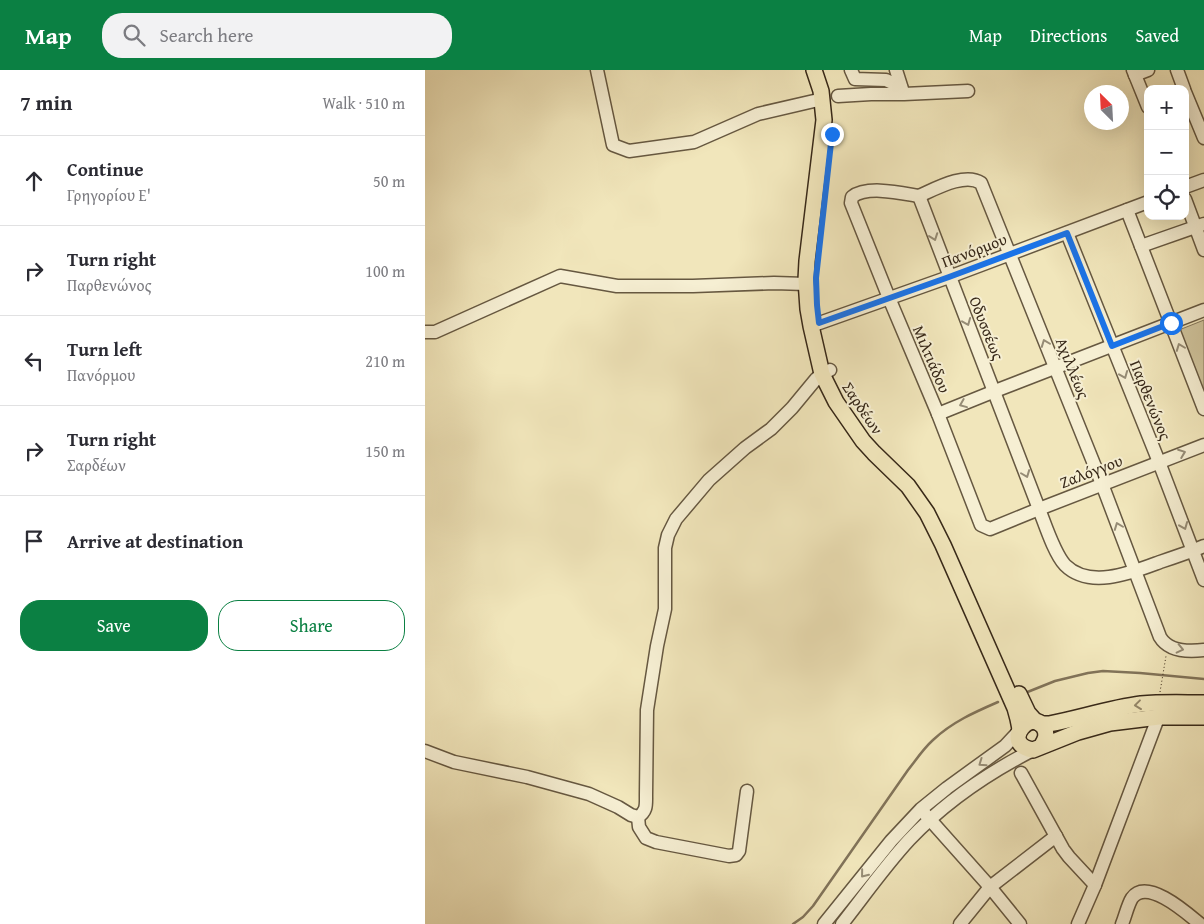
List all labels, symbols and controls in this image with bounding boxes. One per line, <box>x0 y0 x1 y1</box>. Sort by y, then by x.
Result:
search box <box>102 13 452 58</box>
text: Map <box>25 18 72 53</box>
icon: search <box>120 21 148 49</box>
text: Search here <box>160 21 253 49</box>
text: Map <box>969 22 1002 49</box>
text: Directions <box>1030 22 1107 49</box>
text: Saved <box>1135 22 1179 49</box>
north arrow <box>1084 85 1129 130</box>
map controls <box>1144 85 1189 220</box>
button: + <box>1144 85 1189 130</box>
text: 7 min <box>20 87 72 118</box>
text: Walk · 510 m <box>322 91 405 115</box>
route end <box>821 123 844 146</box>
button: − <box>1144 130 1189 175</box>
text: Continue <box>67 155 144 183</box>
icon: ahead <box>20 167 48 195</box>
text: 50 m <box>373 169 405 193</box>
button: locate <box>1144 175 1189 220</box>
text: Γρηγορίου Ε' <box>67 183 151 207</box>
street label: Πανόρμου <box>938 227 1010 273</box>
one-way arrow <box>928 232 938 240</box>
text: Turn right <box>67 245 156 273</box>
icon: right <box>20 257 48 285</box>
text: 100 m <box>365 259 405 283</box>
text: Παρθενώνος <box>67 273 151 297</box>
street label: Οδυσσέως <box>963 293 1011 364</box>
route start <box>1160 312 1183 335</box>
one-way arrow <box>961 317 972 326</box>
street label: Μιλτιάδου <box>907 322 957 396</box>
street label: Αχιλλέως <box>1050 334 1096 402</box>
text: Turn left <box>67 335 142 363</box>
one-way arrow <box>1041 339 1051 348</box>
one-way arrow <box>1176 344 1186 352</box>
icon: left <box>20 347 48 375</box>
text: 210 m <box>365 349 405 373</box>
street label: Παρθενώνος <box>1124 356 1178 444</box>
text: Πανόρμου <box>67 363 135 387</box>
one-way arrow <box>1117 370 1128 379</box>
street label: Σαρδέων <box>837 377 889 439</box>
one-way arrow <box>959 397 968 408</box>
text: Turn right <box>67 425 156 453</box>
icon: right <box>20 437 48 465</box>
text: 150 m <box>365 439 405 463</box>
street label: Ζαλόγγου <box>1056 448 1126 494</box>
one-way arrow <box>1177 449 1186 459</box>
text: Σαρδέων <box>67 453 126 477</box>
one-way arrow <box>1020 469 1030 478</box>
one-way arrow <box>1178 521 1188 530</box>
one-way arrow <box>1114 522 1124 531</box>
icon: arrive <box>20 527 48 555</box>
text: Arrive at destination <box>67 527 243 555</box>
button: Save <box>20 600 208 651</box>
button: Share <box>218 600 405 651</box>
one-way arrow <box>1175 643 1184 654</box>
one-way arrow <box>1134 699 1142 710</box>
one-way arrow <box>978 757 988 766</box>
one-way arrow <box>861 868 870 877</box>

